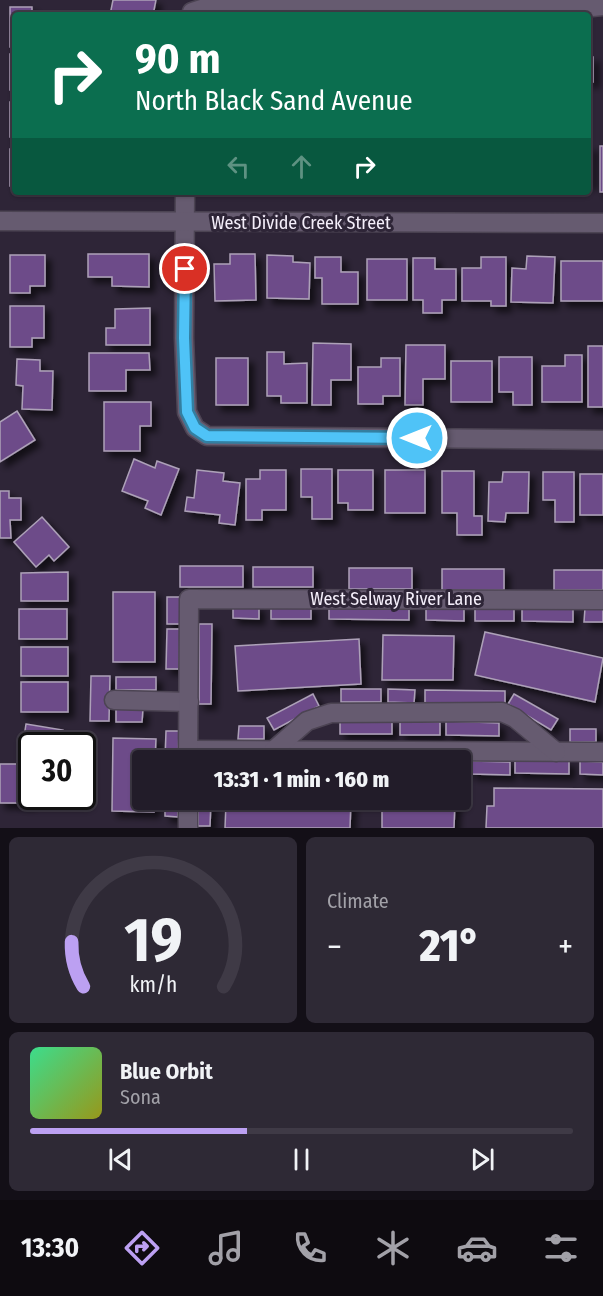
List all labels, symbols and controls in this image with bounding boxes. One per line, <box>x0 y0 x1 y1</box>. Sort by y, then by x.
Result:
text: 90 m <box>135 34 220 84</box>
icon: right <box>36 36 114 114</box>
text: North Black Sand Avenue <box>135 85 413 117</box>
icon: left <box>222 150 255 183</box>
icon: ahead <box>285 150 318 183</box>
icon: right <box>348 150 381 183</box>
street label: West Divide Creek Street <box>211 212 391 234</box>
pin <box>159 243 210 294</box>
icon: arrive <box>168 252 201 285</box>
position arrow <box>385 406 449 470</box>
street label: West Selway River Lane <box>310 588 482 610</box>
speed limit sign: 30 <box>18 732 96 810</box>
text: 13:31 · 1 min · 160 m <box>214 766 389 793</box>
text: Climate <box>327 889 389 913</box>
text: 19 <box>124 903 182 978</box>
text: 21° <box>419 919 480 973</box>
text: − <box>327 927 342 967</box>
text: + <box>558 927 573 967</box>
text: km/h <box>129 972 177 998</box>
text: Blue Orbit <box>120 1058 213 1085</box>
text: Sona <box>120 1085 161 1109</box>
icon: previous <box>104 1143 137 1176</box>
icon: pause <box>285 1143 318 1176</box>
icon: next <box>466 1143 499 1176</box>
icon: directions <box>121 1227 163 1269</box>
icon: music <box>205 1227 247 1269</box>
icon: phone <box>289 1227 331 1269</box>
icon: climate <box>372 1227 414 1269</box>
icon: car <box>456 1227 498 1269</box>
icon: filters <box>540 1227 582 1269</box>
text: 13:30 <box>21 1232 79 1264</box>

